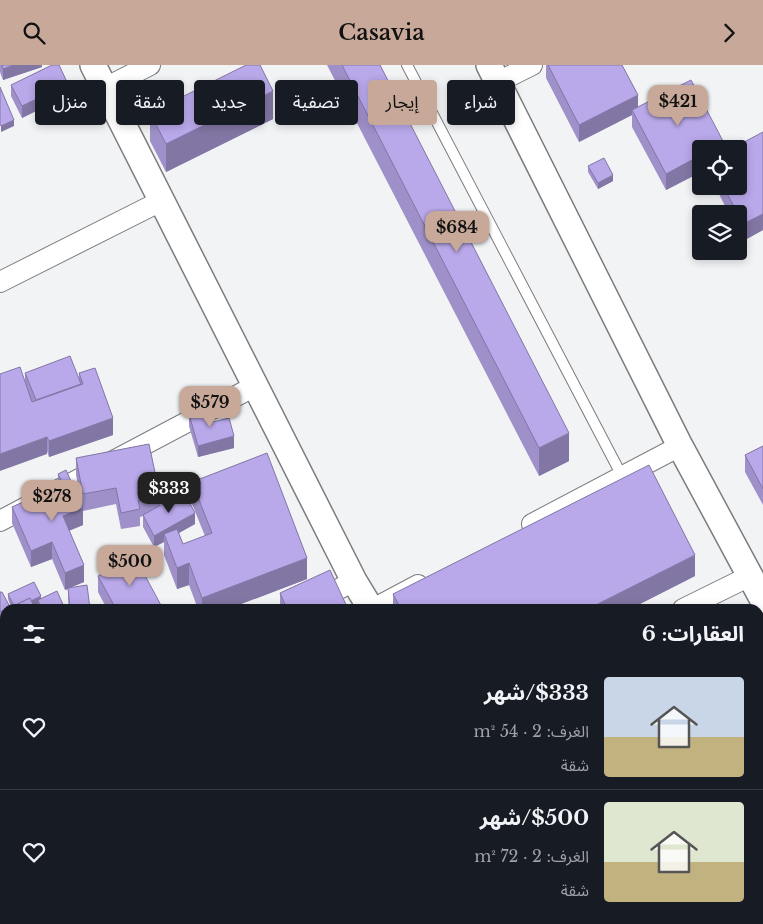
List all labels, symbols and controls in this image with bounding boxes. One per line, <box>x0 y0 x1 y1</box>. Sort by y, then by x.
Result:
icon: search <box>20 19 48 47</box>
text: Casavia <box>338 19 425 46</box>
icon: forward <box>715 19 743 47</box>
chip: منزل <box>35 80 106 125</box>
chip: شقة <box>116 80 184 125</box>
chip: جديد <box>194 80 265 125</box>
chip: تصفية <box>275 80 358 125</box>
chip: إيجار <box>368 80 437 125</box>
chip: شراء <box>447 80 515 125</box>
pin: $421 <box>648 85 708 127</box>
text: $421 <box>659 91 697 111</box>
map controls <box>692 140 747 260</box>
button: locate <box>692 140 747 195</box>
button: layers <box>692 205 747 260</box>
pin: $684 <box>427 211 487 253</box>
text: $684 <box>436 217 478 237</box>
pin: $579 <box>180 385 240 428</box>
text: $579 <box>191 392 229 412</box>
pin: $333 <box>139 471 199 514</box>
text: $333 <box>149 478 189 498</box>
pin: $278 <box>22 479 82 522</box>
text: $278 <box>32 486 72 506</box>
pin: $500 <box>100 545 160 587</box>
text: $500 <box>108 551 152 571</box>
icon: filters <box>20 620 48 648</box>
text: العقارات: 6 <box>642 621 744 647</box>
text: $333/شهر <box>484 680 589 706</box>
icon: home <box>644 697 704 757</box>
icon: heart <box>20 713 48 741</box>
text: الغرف: 2 · 54 m² <box>474 721 589 741</box>
text: شقة <box>561 755 589 775</box>
text: $500/شهر <box>480 805 589 831</box>
icon: home <box>644 822 704 882</box>
icon: heart <box>20 838 48 866</box>
text: الغرف: 2 · 72 m² <box>474 846 589 866</box>
text: شقة <box>561 880 589 900</box>

